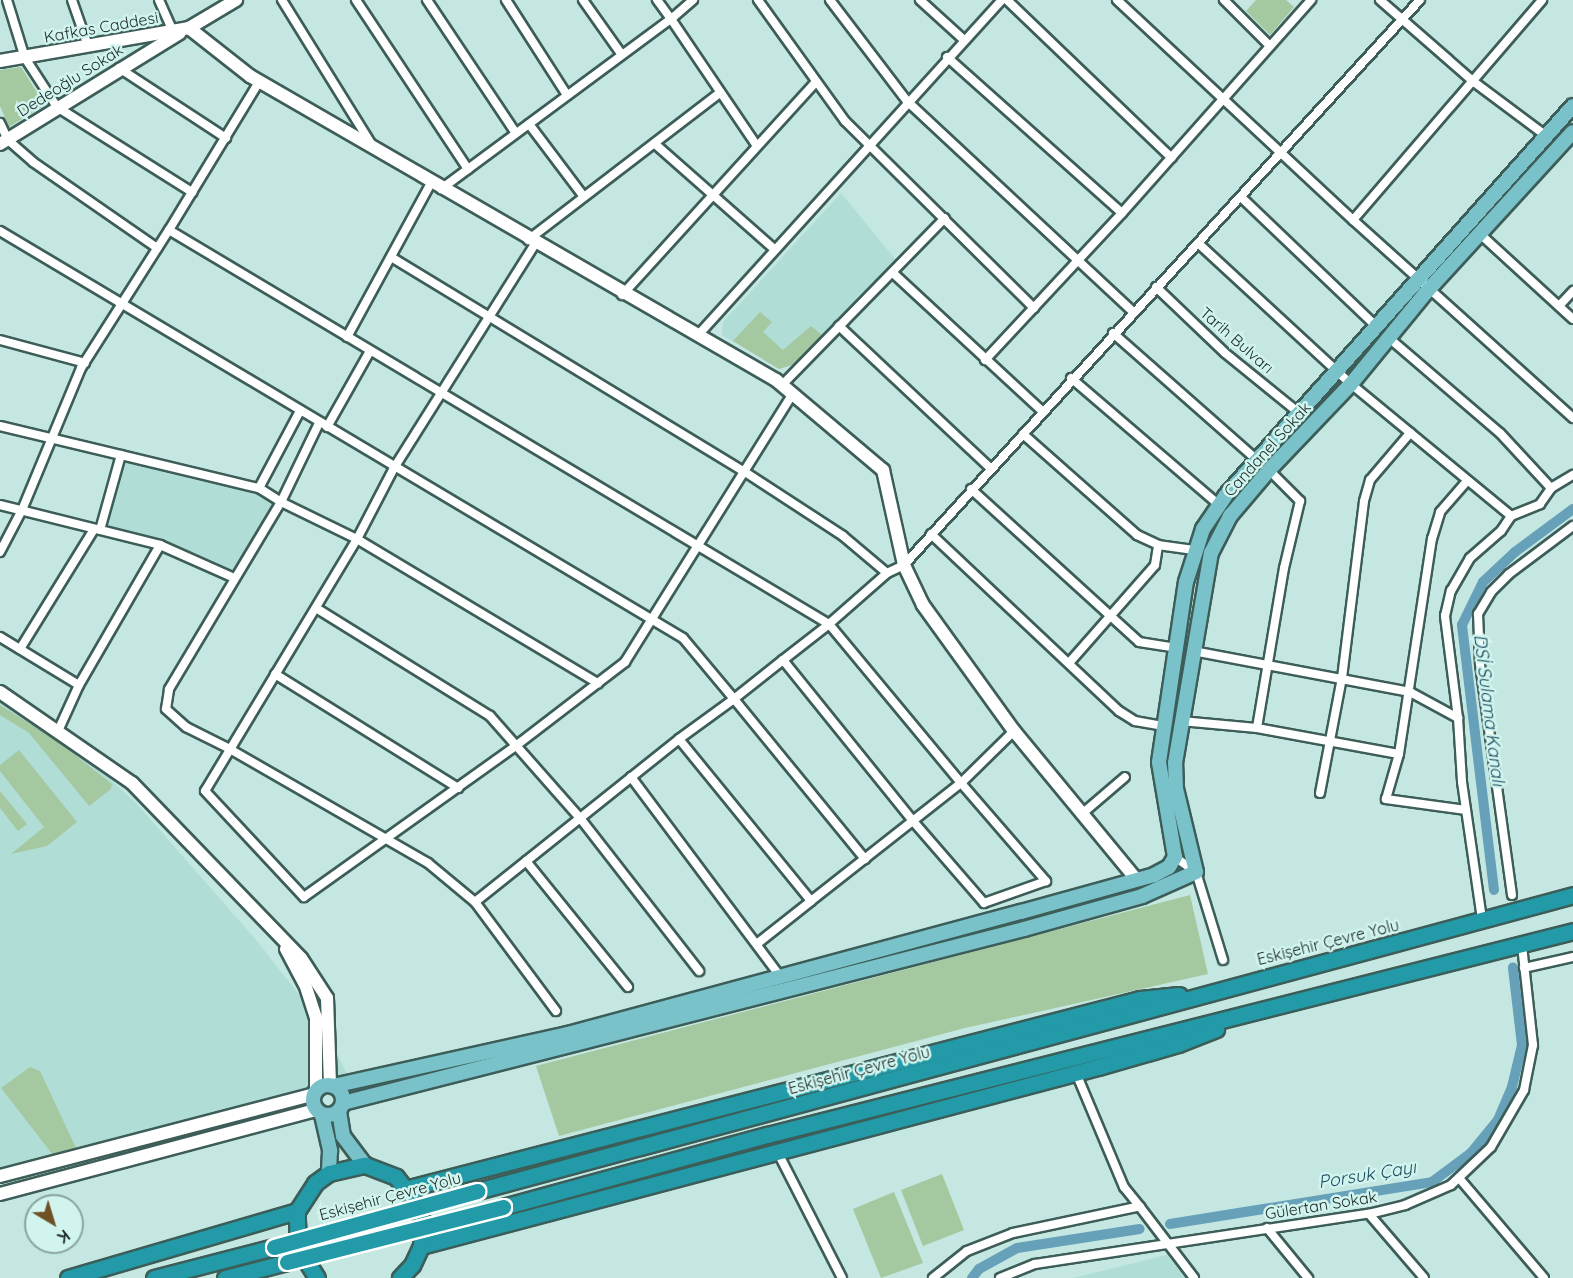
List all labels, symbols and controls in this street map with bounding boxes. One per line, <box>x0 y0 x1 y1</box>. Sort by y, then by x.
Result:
street label: Kafkas Caddesi <box>42 7 160 47</box>
street label: Dedeoğlu Sokak <box>13 40 127 120</box>
street label: Tarih Bulvarı <box>1196 303 1278 377</box>
street label: Candanel Sokak <box>1220 398 1314 500</box>
water label: DSİ Sulama Kanalı <box>1469 633 1509 787</box>
street label: Eskişehir Çevre Yolu <box>1255 915 1401 969</box>
street label: Eskişehir Çevre Yolu <box>786 1042 932 1098</box>
water label: Porsuk Çayı <box>1317 1157 1417 1193</box>
street label: Eskişehir Çevre Yolu <box>317 1168 463 1224</box>
street label: Gülertan Sokak <box>1264 1187 1378 1223</box>
north arrow <box>24 1194 84 1254</box>
text: K <box>54 1225 74 1248</box>

